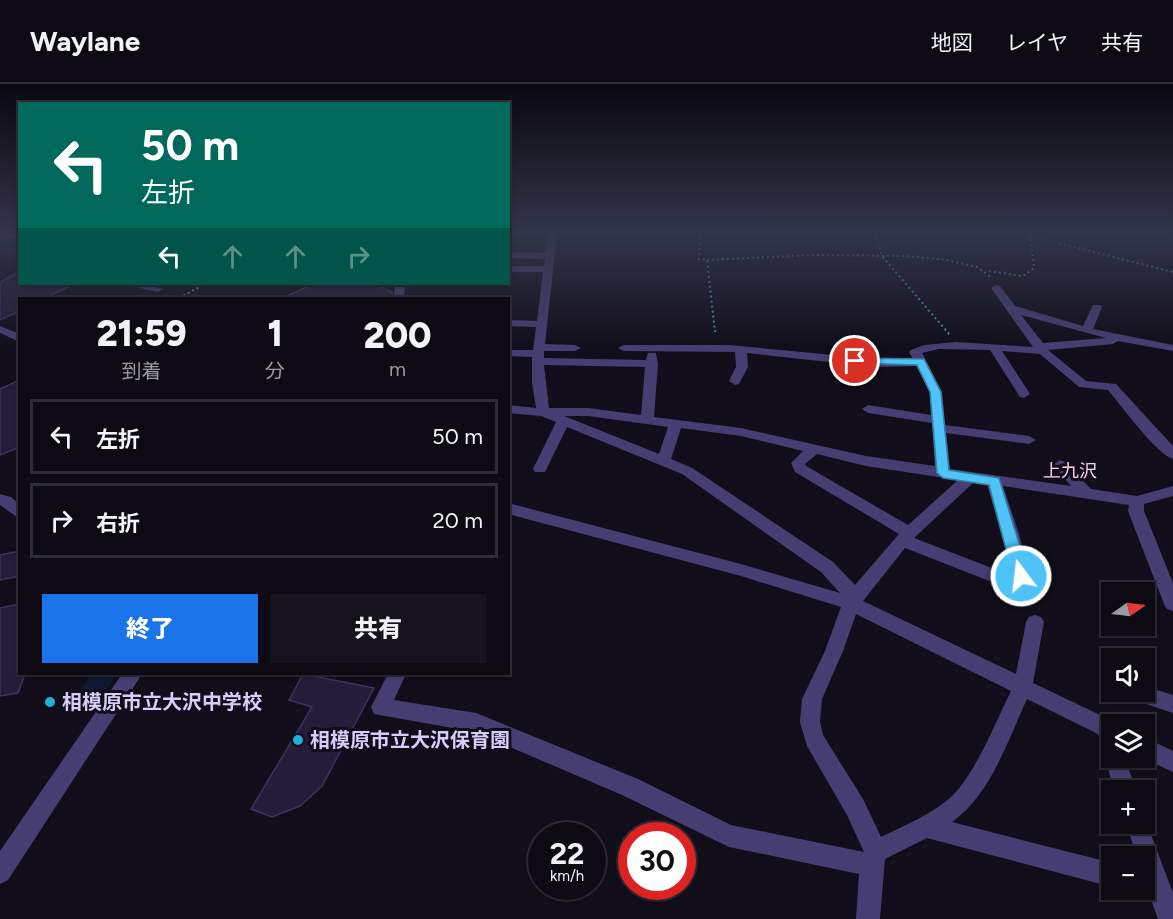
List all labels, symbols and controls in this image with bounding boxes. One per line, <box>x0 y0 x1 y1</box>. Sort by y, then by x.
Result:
text: Waylane <box>30 24 140 58</box>
text: 地図 <box>931 30 973 55</box>
text: レイヤ <box>1006 30 1068 55</box>
text: 共有 <box>1101 30 1143 55</box>
text: 50 m <box>141 120 239 171</box>
icon: left <box>42 126 120 204</box>
text: 左折 <box>141 176 195 209</box>
icon: left <box>153 240 186 273</box>
icon: ahead <box>216 240 249 273</box>
icon: ahead <box>279 240 312 273</box>
icon: right <box>342 240 375 273</box>
text: 21:59 <box>96 312 187 355</box>
text: 1 <box>267 312 283 355</box>
text: 200 <box>363 314 432 357</box>
pin <box>829 335 880 386</box>
icon: arrive <box>838 344 871 377</box>
text: m <box>389 357 406 381</box>
text: 到着 <box>122 359 162 383</box>
text: 分 <box>265 359 285 383</box>
icon: left <box>45 420 78 453</box>
text: 50 m <box>432 423 483 450</box>
text: 左折 <box>96 426 140 453</box>
district label: 上九沢 <box>1043 460 1097 482</box>
icon: right <box>45 504 78 537</box>
text: 20 m <box>432 507 483 534</box>
text: 右折 <box>96 510 140 537</box>
position arrow <box>989 544 1053 608</box>
north arrow <box>1101 582 1155 636</box>
map controls <box>1101 582 1155 900</box>
button: 終了 <box>42 594 258 663</box>
button: 共有 <box>270 594 486 663</box>
button: sound <box>1101 648 1155 702</box>
place label: 相模原市立大沢中学校 <box>62 690 262 714</box>
marker: 相模原市立大沢中学校 <box>43 695 57 709</box>
button: layers <box>1101 714 1155 768</box>
place label: 相模原市立大沢保育園 <box>310 728 510 752</box>
marker: 相模原市立大沢保育園 <box>291 733 305 747</box>
button: + <box>1101 780 1155 834</box>
speed limit sign: 30 <box>618 822 696 900</box>
text: 22 <box>550 835 584 872</box>
button: − <box>1101 846 1155 900</box>
text: km/h <box>550 867 584 885</box>

